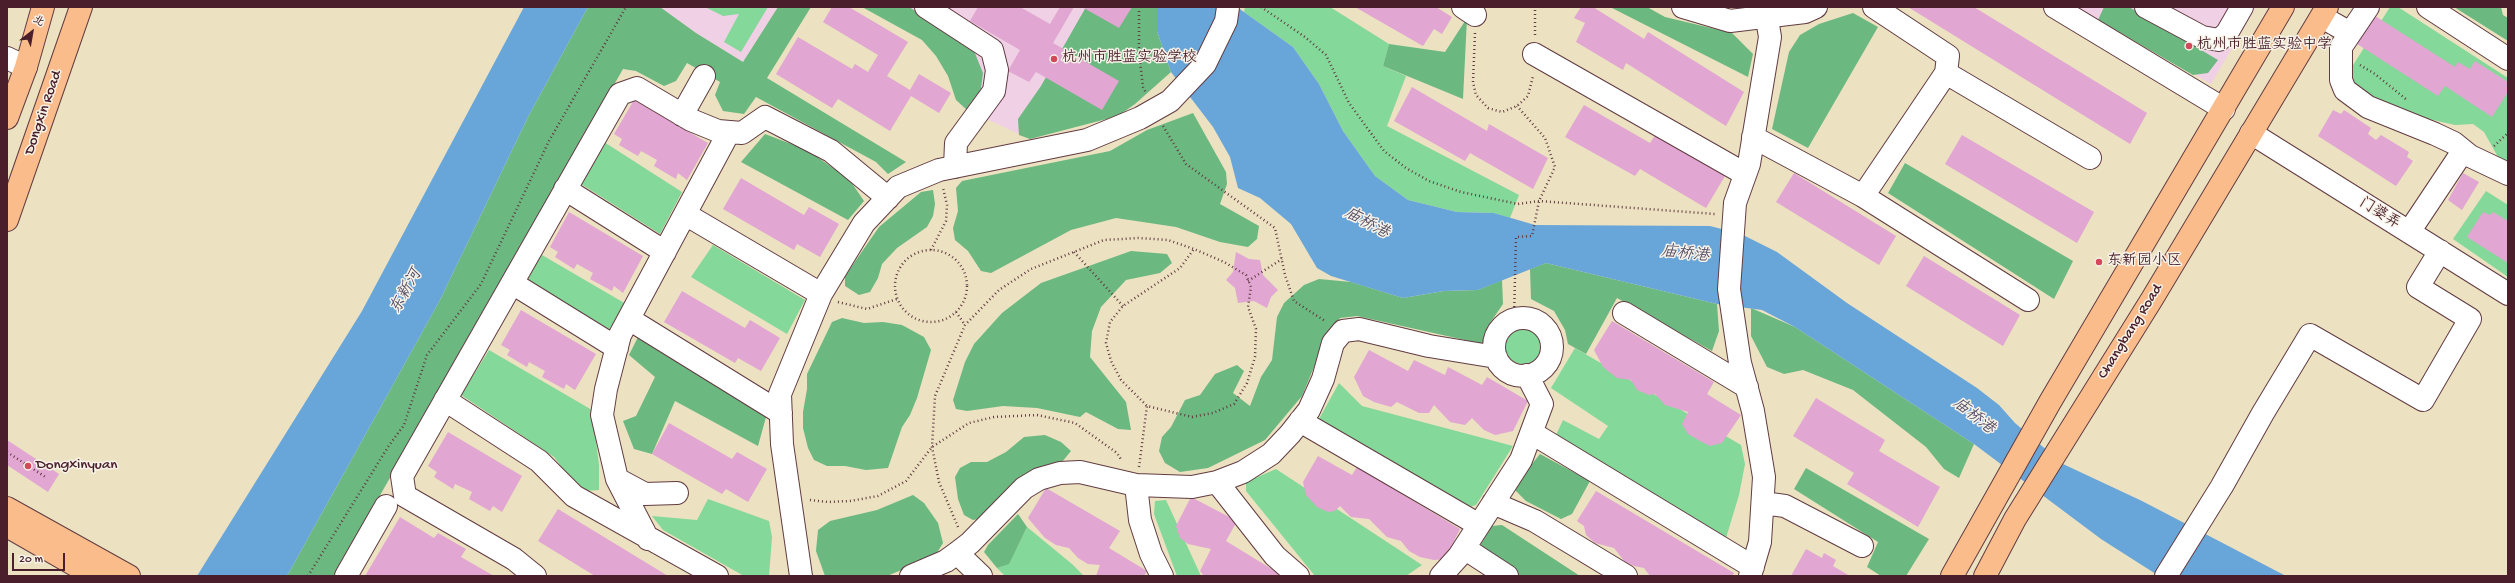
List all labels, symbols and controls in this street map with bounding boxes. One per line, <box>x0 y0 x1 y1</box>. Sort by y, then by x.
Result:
north arrow <box>12 12 52 52</box>
text: 北 <box>30 14 46 30</box>
place label: 杭州市胜蓝实验中学 <box>2197 37 2332 55</box>
marker: 杭州市胜蓝实验中学 <box>2184 41 2194 51</box>
place label: 杭州市胜蓝实验学校 <box>1062 50 1197 68</box>
marker: 杭州市胜蓝实验学校 <box>1049 54 1059 64</box>
street label: Dongxin Road <box>21 69 67 157</box>
street label: 门婆弄 <box>2355 194 2403 234</box>
water label: 庙桥港 <box>1340 204 1392 244</box>
water label: 庙桥港 <box>1660 243 1710 267</box>
place label: 东新园小区 <box>2107 253 2182 271</box>
marker: 东新园小区 <box>2094 257 2104 267</box>
water label: 东新河 <box>387 266 427 318</box>
street label: Changbang Road <box>2095 281 2167 383</box>
water label: 庙桥港 <box>1948 395 1998 439</box>
place label: Dongxinyuan <box>36 457 117 475</box>
marker: Dongxinyuan <box>23 461 33 471</box>
scale bar <box>14 545 67 571</box>
text: 20 m <box>19 553 43 567</box>

